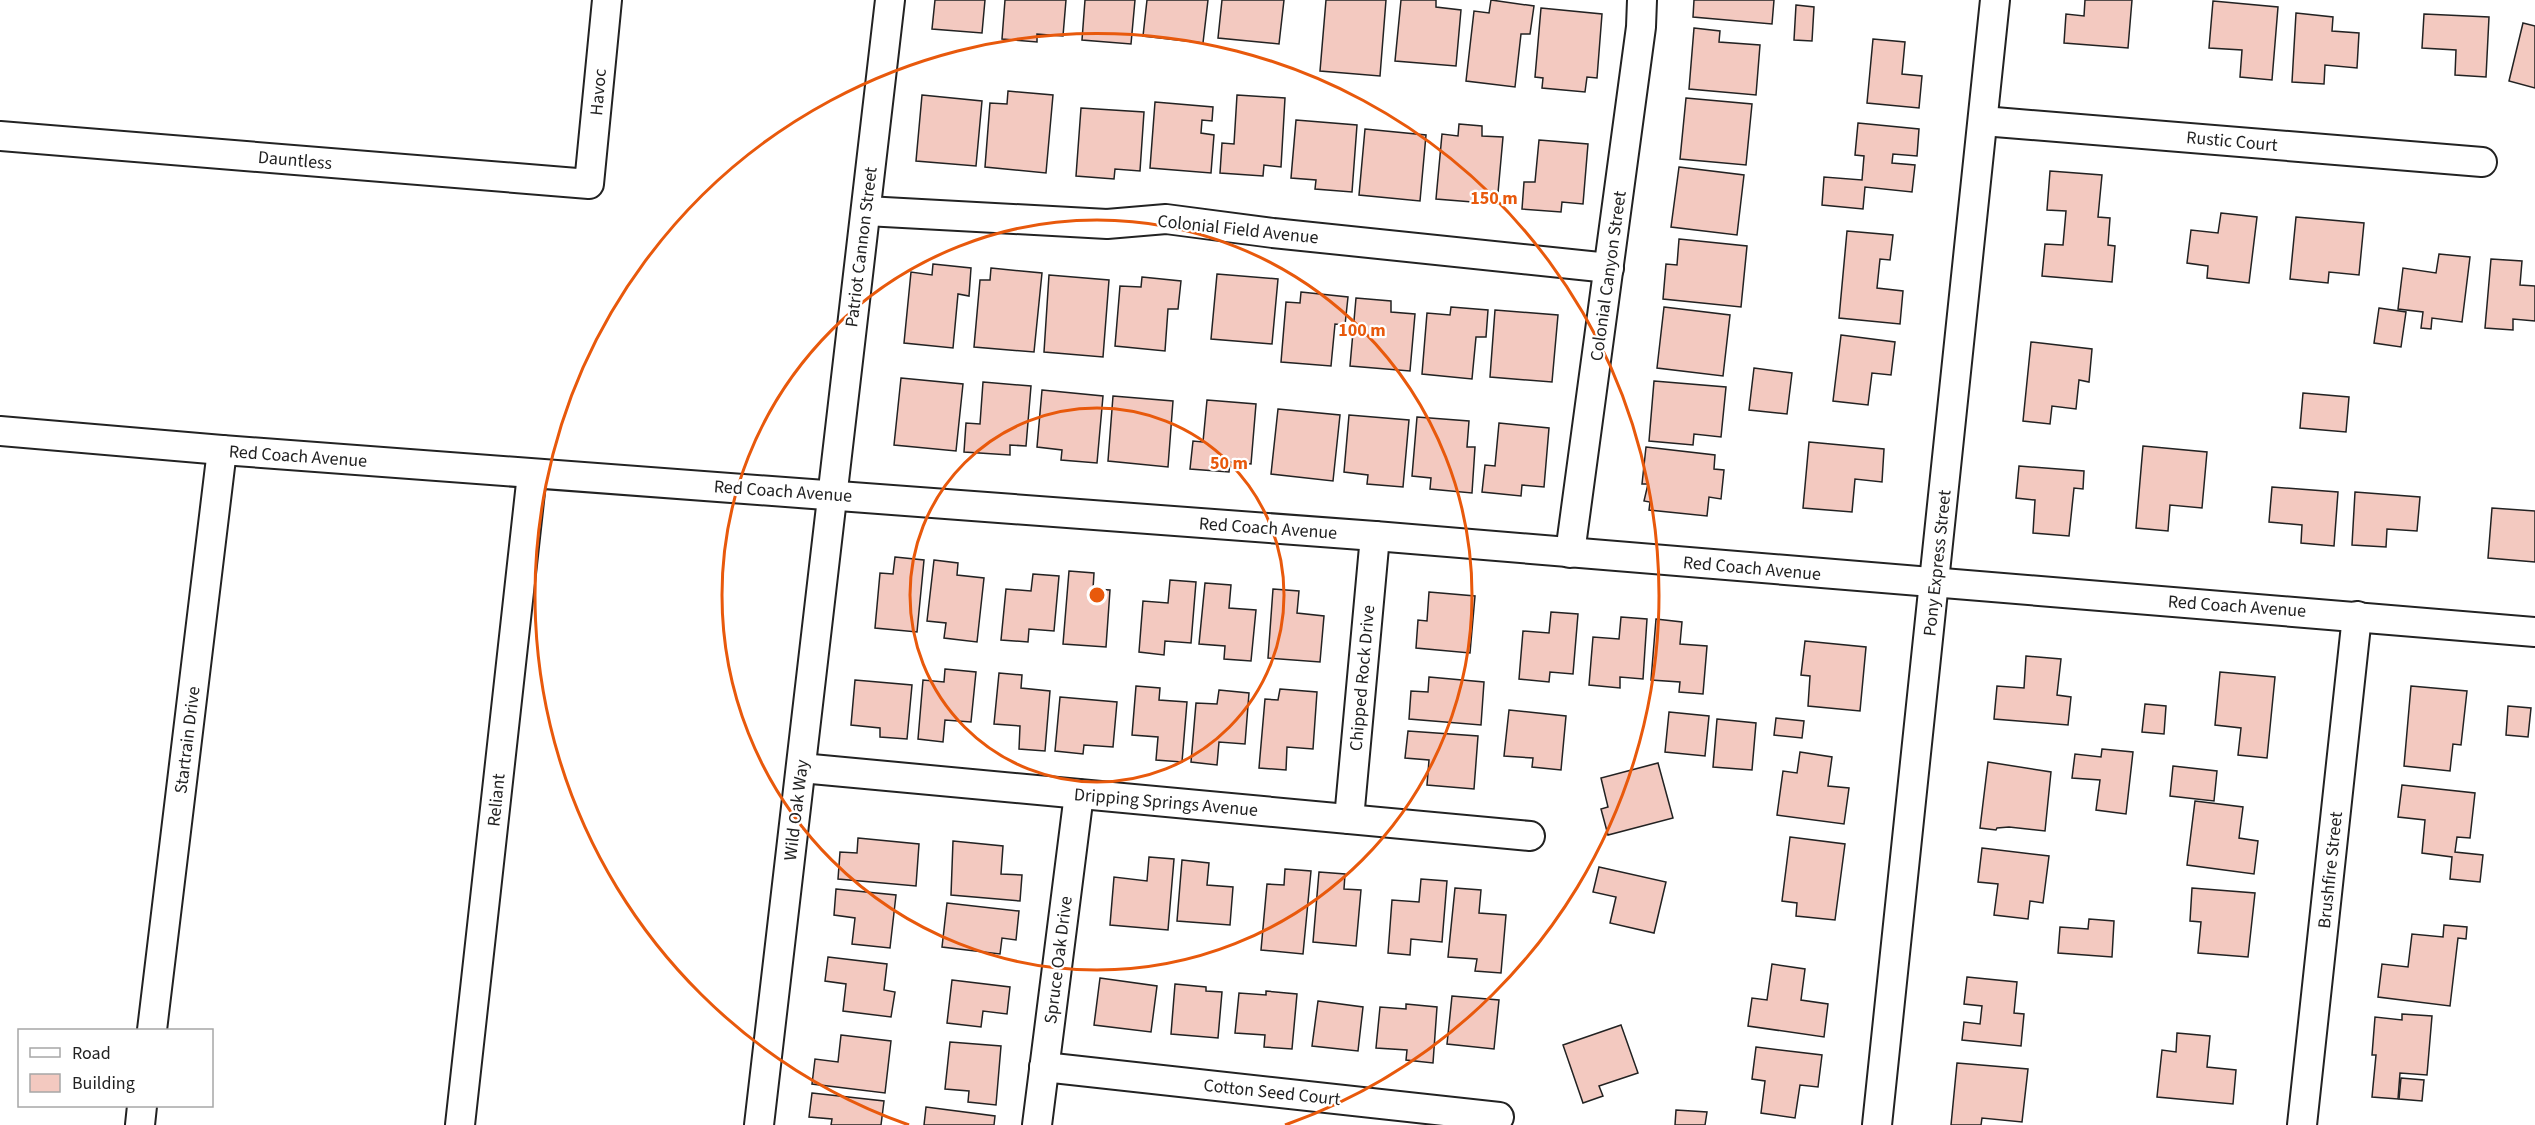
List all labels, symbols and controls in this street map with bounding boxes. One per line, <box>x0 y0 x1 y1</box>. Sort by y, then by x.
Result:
street label: Havoc <box>584 67 613 117</box>
street label: Rustic Court <box>2185 125 2279 158</box>
street label: Dauntless <box>257 145 333 176</box>
street label: Patriot Cannon Street <box>839 165 884 329</box>
text: 150 m <box>1470 186 1518 211</box>
street label: Colonial Canyon Street <box>1584 189 1633 363</box>
street label: Colonial Field Avenue <box>1156 209 1320 250</box>
text: 100 m <box>1338 318 1386 343</box>
street label: Red Coach Avenue <box>228 439 368 474</box>
text: 50 m <box>1210 451 1248 476</box>
street label: Red Coach Avenue <box>713 474 853 509</box>
street label: Pony Express Street <box>1917 489 1958 638</box>
street label: Red Coach Avenue <box>1198 511 1338 546</box>
street label: Red Coach Avenue <box>1682 550 1822 587</box>
centre of rings <box>1087 585 1107 605</box>
street label: Red Coach Avenue <box>2167 589 2307 624</box>
street label: Chipped Rock Drive <box>1344 604 1381 752</box>
street label: Startrain Drive <box>169 685 206 795</box>
street label: Wild Oak Way <box>778 758 815 862</box>
street label: Reliant <box>481 772 512 828</box>
street label: Dripping Springs Avenue <box>1073 782 1259 823</box>
street label: Brushfire Street <box>2312 810 2349 930</box>
street label: Spruce Oak Drive <box>1038 895 1079 1025</box>
legend <box>18 1029 213 1107</box>
text: Road <box>72 1041 111 1066</box>
text: Building <box>72 1071 135 1096</box>
street label: Cotton Seed Court <box>1202 1073 1342 1112</box>

